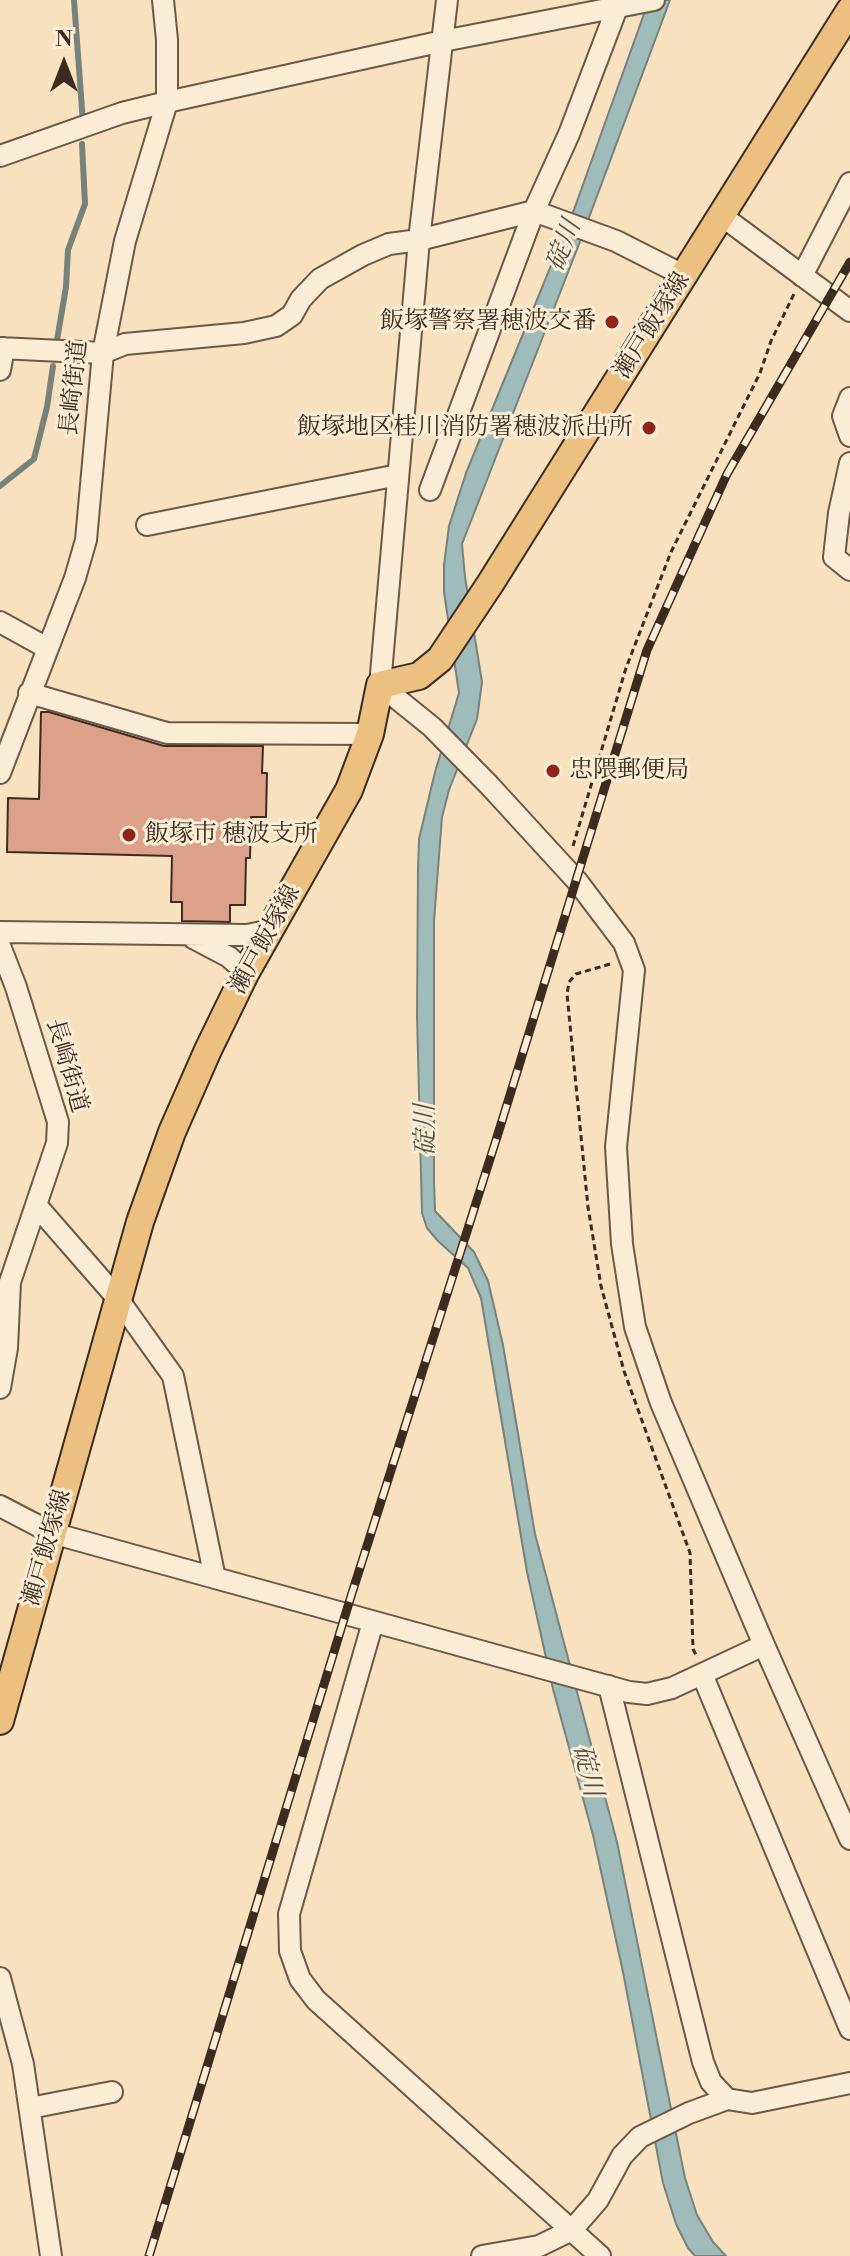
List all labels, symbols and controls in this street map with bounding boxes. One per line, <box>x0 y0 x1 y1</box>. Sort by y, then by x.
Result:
north arrow <box>24 24 104 104</box>
text: N <box>55 26 73 53</box>
water label: 碇川 <box>541 216 589 276</box>
street label: 瀬戸飯塚線 <box>609 267 697 385</box>
place label: 飯塚警察署穂波交番 <box>380 308 596 336</box>
marker: 飯塚警察署穂波交番 <box>603 313 621 331</box>
street label: 長崎街道 <box>56 339 94 437</box>
place label: 飯塚地区桂川消防署穂波派出所 <box>297 414 633 442</box>
marker: 飯塚地区桂川消防署穂波派出所 <box>640 419 658 437</box>
place label: 忠隈郵便局 <box>569 757 689 785</box>
marker: 忠隈郵便局 <box>544 762 562 780</box>
place label: 飯塚市 穂波支所 <box>145 821 318 849</box>
marker: 飯塚市 穂波支所 <box>120 826 138 844</box>
street label: 瀬戸飯塚線 <box>224 881 308 999</box>
street label: 長崎街道 <box>39 1016 93 1116</box>
water label: 碇川 <box>411 1104 443 1156</box>
street label: 瀬戸飯塚線 <box>18 1486 78 1610</box>
water label: 碇川 <box>565 1742 607 1800</box>

